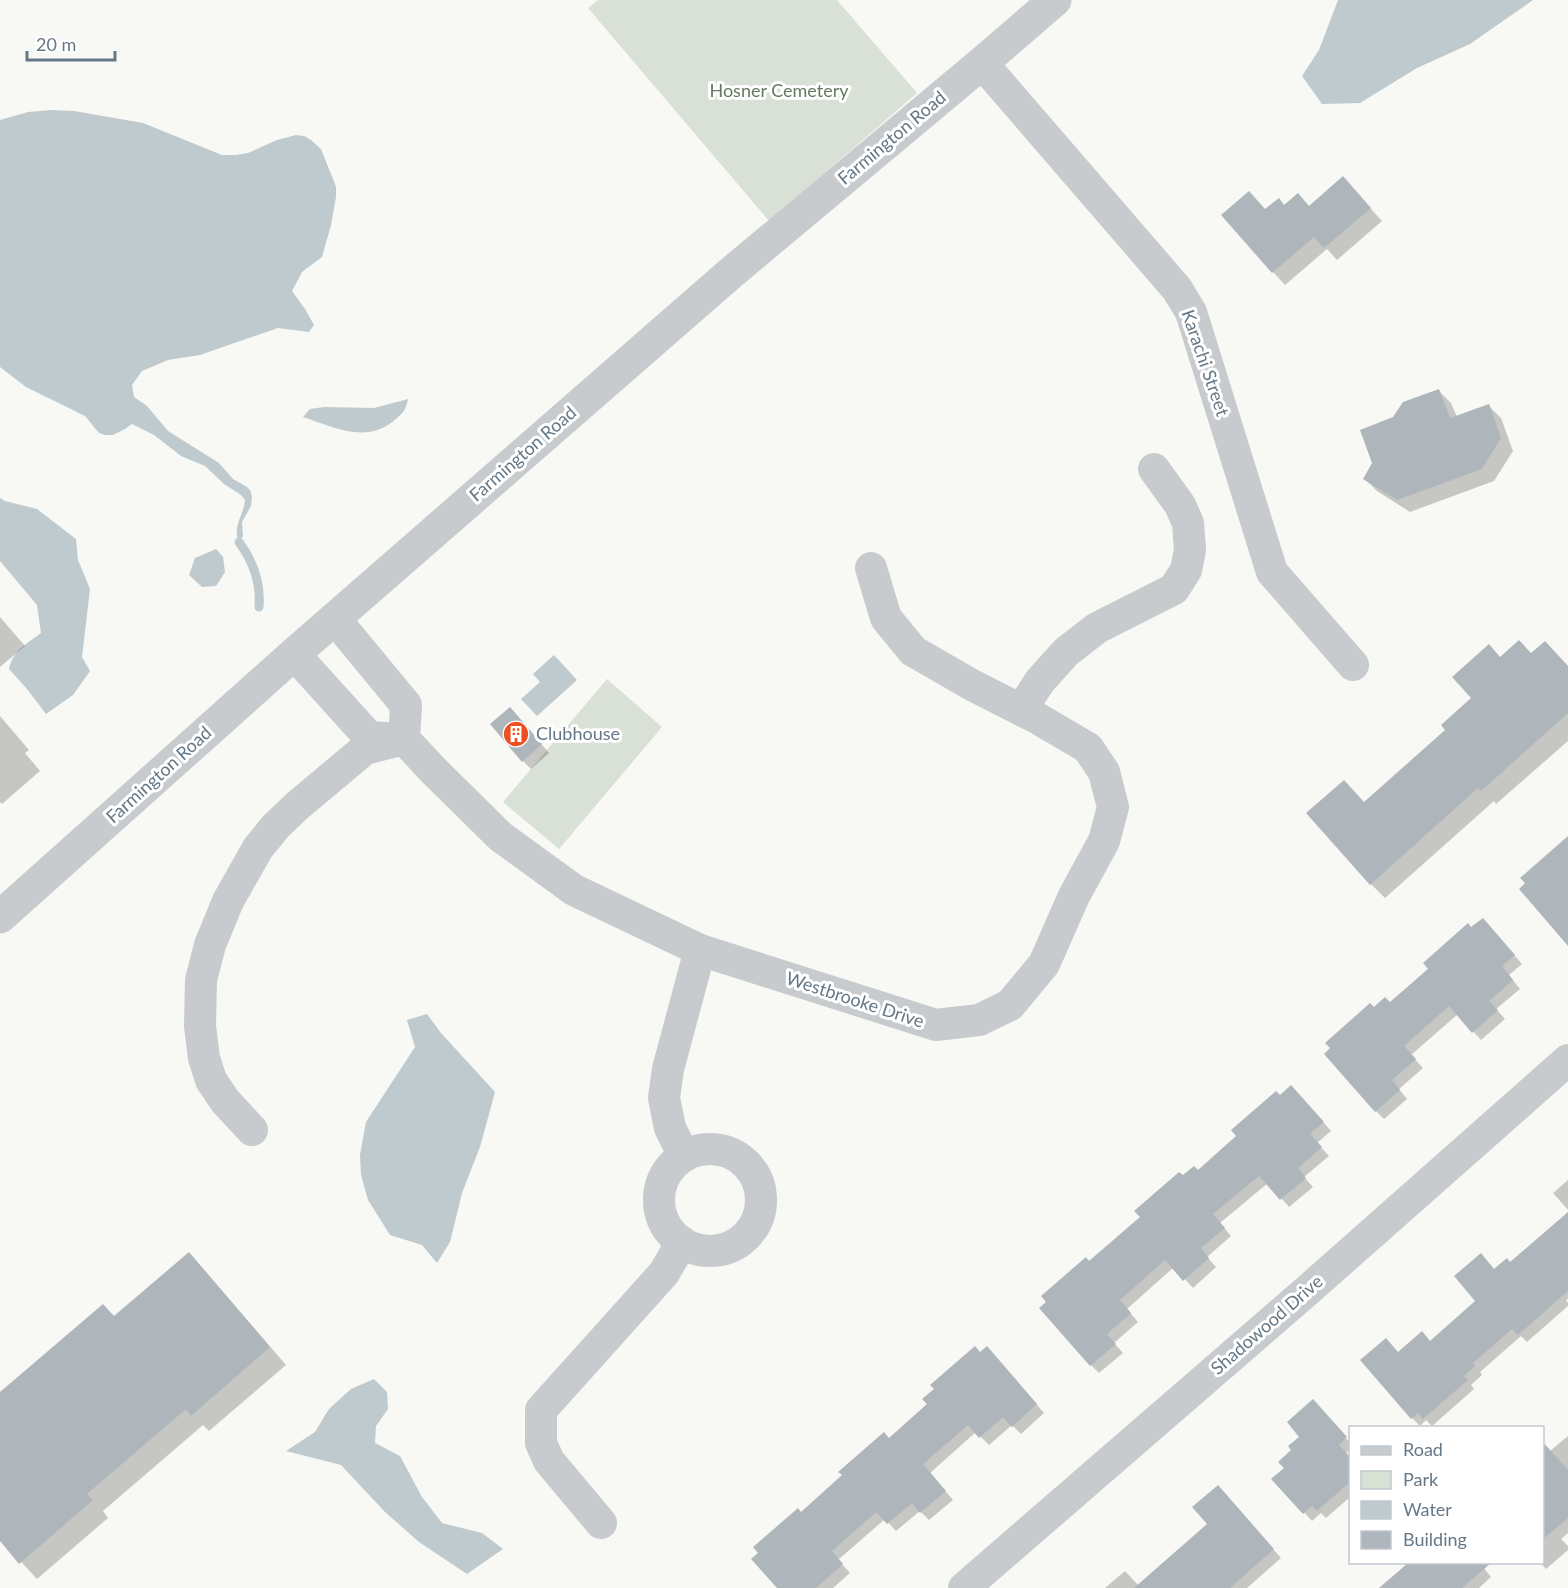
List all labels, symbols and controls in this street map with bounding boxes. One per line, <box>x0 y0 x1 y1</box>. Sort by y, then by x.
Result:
scale bar <box>27 24 116 62</box>
text: 20 m <box>36 33 76 55</box>
park label: Hosner Cemetery <box>709 79 849 101</box>
street label: Farmington Road <box>833 86 950 189</box>
street label: Karachi Street <box>1177 307 1235 419</box>
street label: Farmington Road <box>465 401 580 506</box>
building icon: Clubhouse <box>501 719 531 749</box>
street label: Farmington Road <box>101 721 216 827</box>
place label: Clubhouse <box>536 722 620 744</box>
street label: Westbrooke Drive <box>784 966 927 1032</box>
street label: Shadowood Drive <box>1206 1270 1327 1379</box>
legend <box>1349 1426 1544 1564</box>
text: Road <box>1403 1438 1443 1460</box>
text: Park <box>1403 1468 1439 1490</box>
text: Water <box>1403 1498 1452 1520</box>
text: Building <box>1403 1528 1467 1550</box>

